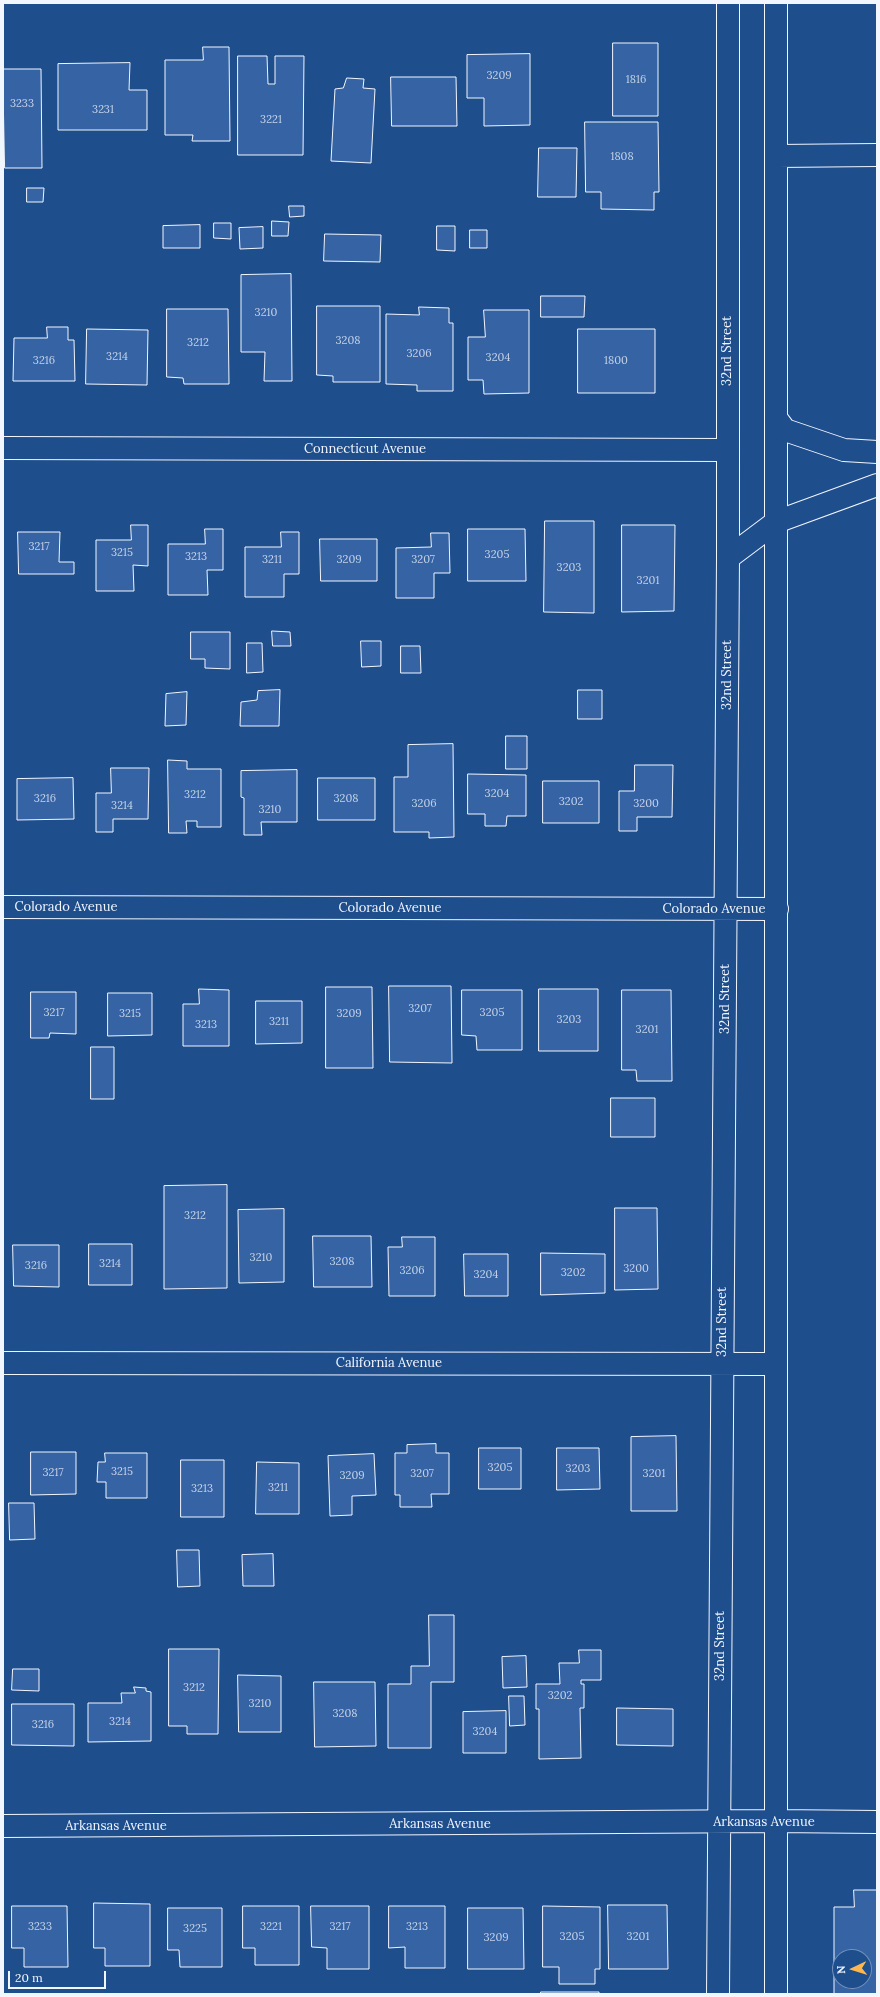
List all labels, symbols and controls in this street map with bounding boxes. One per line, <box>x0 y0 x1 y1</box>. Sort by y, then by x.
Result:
house number: 3209 <box>486 69 512 83</box>
house number: 1816 <box>626 73 646 87</box>
house number: 3233 <box>10 97 34 111</box>
house number: 3231 <box>92 103 114 117</box>
house number: 3221 <box>260 113 282 127</box>
house number: 1808 <box>610 150 634 164</box>
house number: 3210 <box>255 306 277 320</box>
street label: 32nd Street <box>719 316 735 386</box>
house number: 3208 <box>335 334 361 348</box>
house number: 3212 <box>187 336 209 350</box>
house number: 3206 <box>406 347 432 361</box>
house number: 3214 <box>106 350 128 364</box>
house number: 3204 <box>486 351 510 365</box>
house number: 3216 <box>33 354 55 368</box>
house number: 1800 <box>604 354 628 368</box>
street label: Connecticut Avenue <box>304 441 426 457</box>
house number: 3217 <box>28 540 50 554</box>
house number: 3215 <box>111 546 133 560</box>
house number: 3205 <box>485 548 509 562</box>
house number: 3213 <box>185 550 207 564</box>
house number: 3211 <box>262 553 282 567</box>
house number: 3209 <box>336 553 362 567</box>
house number: 3207 <box>411 553 435 567</box>
house number: 3203 <box>557 561 581 575</box>
house number: 3201 <box>637 574 659 588</box>
street label: 32nd Street <box>719 640 735 710</box>
house number: 3204 <box>485 787 509 801</box>
house number: 3212 <box>184 788 206 802</box>
house number: 3216 <box>34 792 56 806</box>
house number: 3208 <box>333 792 359 806</box>
house number: 3202 <box>559 795 583 809</box>
house number: 3206 <box>411 797 437 811</box>
house number: 3200 <box>633 797 659 811</box>
house number: 3214 <box>111 799 133 813</box>
house number: 3210 <box>259 803 281 817</box>
street label: Colorado Avenue <box>15 899 117 915</box>
street label: Colorado Avenue <box>339 900 441 916</box>
street label: Colorado Avenue <box>663 901 765 917</box>
street label: 32nd Street <box>717 964 733 1034</box>
house number: 3207 <box>408 1002 432 1016</box>
house number: 3217 <box>43 1006 65 1020</box>
house number: 3205 <box>480 1006 504 1020</box>
house number: 3215 <box>119 1007 141 1021</box>
house number: 3209 <box>336 1007 362 1021</box>
house number: 3203 <box>557 1013 581 1027</box>
house number: 3211 <box>269 1015 289 1029</box>
house number: 3213 <box>195 1018 217 1032</box>
house number: 3201 <box>636 1023 658 1037</box>
house number: 3212 <box>184 1209 206 1223</box>
house number: 3210 <box>250 1251 272 1265</box>
house number: 3208 <box>329 1255 355 1269</box>
house number: 3214 <box>99 1257 121 1271</box>
house number: 3216 <box>25 1259 47 1273</box>
house number: 3200 <box>623 1262 649 1276</box>
house number: 3206 <box>399 1264 425 1278</box>
house number: 3202 <box>561 1266 585 1280</box>
house number: 3204 <box>474 1268 498 1282</box>
street label: 32nd Street <box>714 1287 730 1357</box>
street label: California Avenue <box>336 1355 442 1371</box>
house number: 3205 <box>488 1461 512 1475</box>
house number: 3203 <box>566 1462 590 1476</box>
house number: 3215 <box>111 1465 133 1479</box>
house number: 3217 <box>42 1466 64 1480</box>
house number: 3207 <box>410 1467 434 1481</box>
house number: 3201 <box>643 1467 665 1481</box>
house number: 3209 <box>339 1469 365 1483</box>
house number: 3211 <box>268 1481 288 1495</box>
house number: 3213 <box>191 1482 213 1496</box>
street label: 32nd Street <box>712 1611 728 1681</box>
house number: 3212 <box>183 1681 205 1695</box>
house number: 3202 <box>548 1689 572 1703</box>
house number: 3210 <box>249 1697 271 1711</box>
house number: 3208 <box>332 1707 358 1721</box>
house number: 3214 <box>109 1715 131 1729</box>
house number: 3216 <box>32 1718 54 1732</box>
house number: 3204 <box>473 1725 497 1739</box>
street label: Arkansas Avenue <box>713 1814 815 1830</box>
street label: Arkansas Avenue <box>389 1816 491 1832</box>
street label: Arkansas Avenue <box>65 1818 167 1834</box>
house number: 3233 <box>28 1920 52 1934</box>
house number: 3221 <box>260 1920 282 1934</box>
house number: 3217 <box>329 1920 351 1934</box>
house number: 3213 <box>406 1920 428 1934</box>
house number: 3225 <box>183 1922 207 1936</box>
house number: 3205 <box>560 1930 584 1944</box>
house number: 3201 <box>627 1930 649 1944</box>
house number: 3209 <box>483 1931 509 1945</box>
north arrow <box>832 1949 872 1989</box>
scale bar <box>10 1963 108 1989</box>
text: N <box>834 1965 848 1975</box>
text: 20 m <box>15 1970 43 1985</box>

